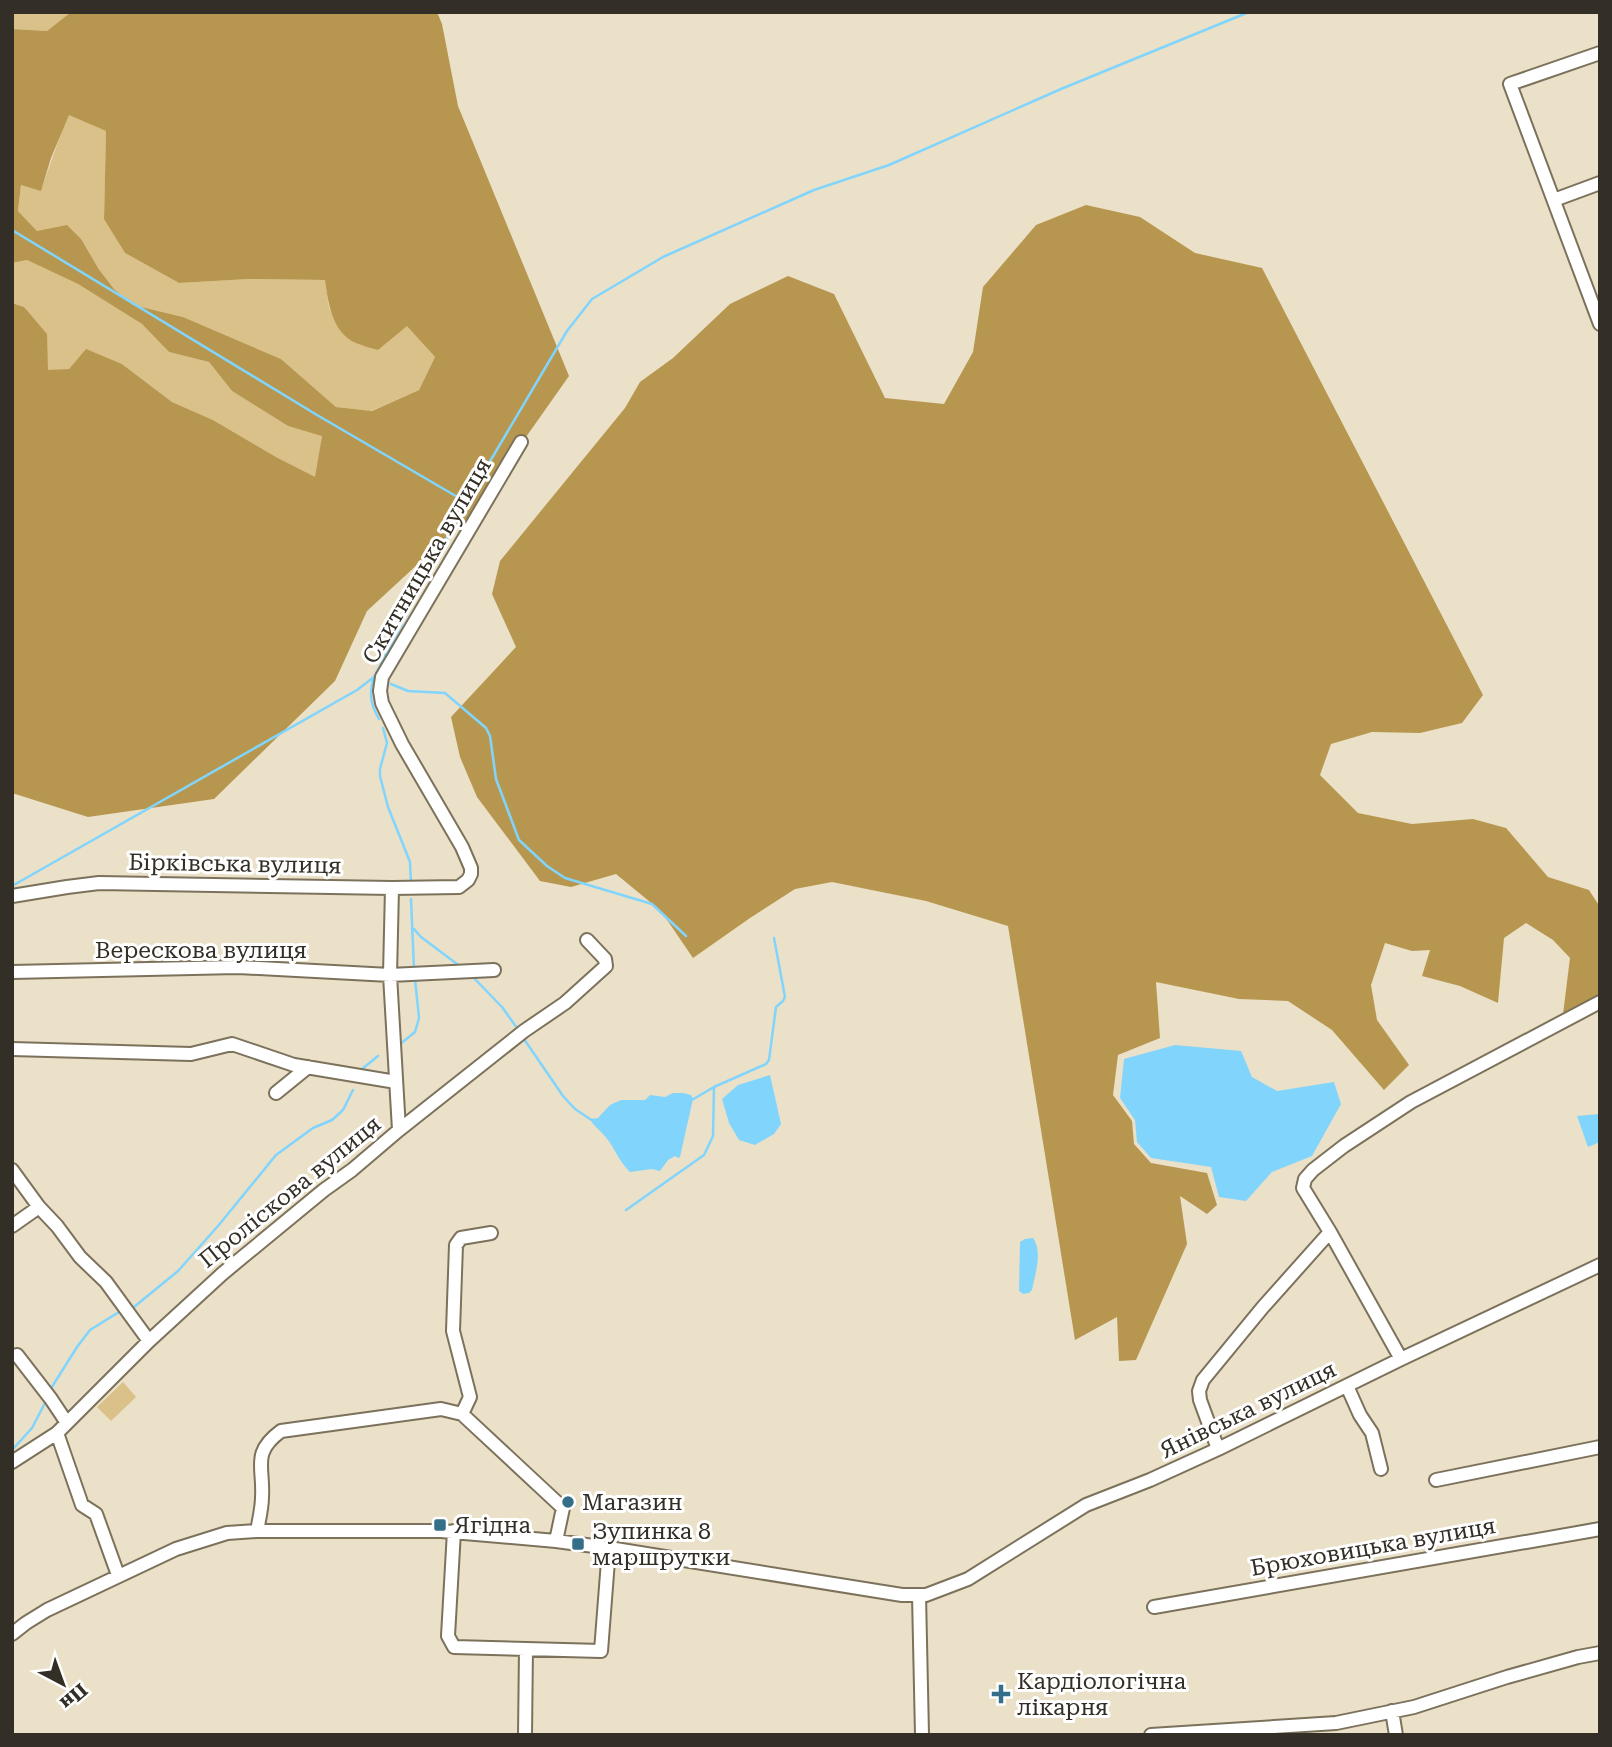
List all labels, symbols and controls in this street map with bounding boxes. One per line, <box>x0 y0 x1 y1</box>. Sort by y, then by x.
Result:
street label: Скитницька вулиця <box>357 453 497 669</box>
street label: Бірківська вулиця <box>128 849 342 879</box>
street label: Верескова вулиця <box>95 937 307 964</box>
street label: Проліскова вулиця <box>194 1110 386 1274</box>
street label: Янівська вулиця <box>1156 1356 1340 1464</box>
place label: Магазин <box>582 1489 682 1516</box>
marker: Магазин <box>560 1494 576 1510</box>
place label: Ягідна <box>454 1512 532 1539</box>
street label: Брюховицька вулиця <box>1248 1512 1498 1582</box>
marker: Ягідна <box>432 1517 448 1533</box>
place label: Зупинка 8 маршрутки <box>592 1518 730 1571</box>
marker: Зупинка 8 маршрутки <box>570 1536 586 1552</box>
north arrow <box>28 1649 98 1719</box>
place label: Кардіологічна лікарня <box>1017 1668 1187 1721</box>
text: Пн <box>55 1678 92 1715</box>
marker: Кардіологічна лікарня <box>991 1684 1011 1704</box>

